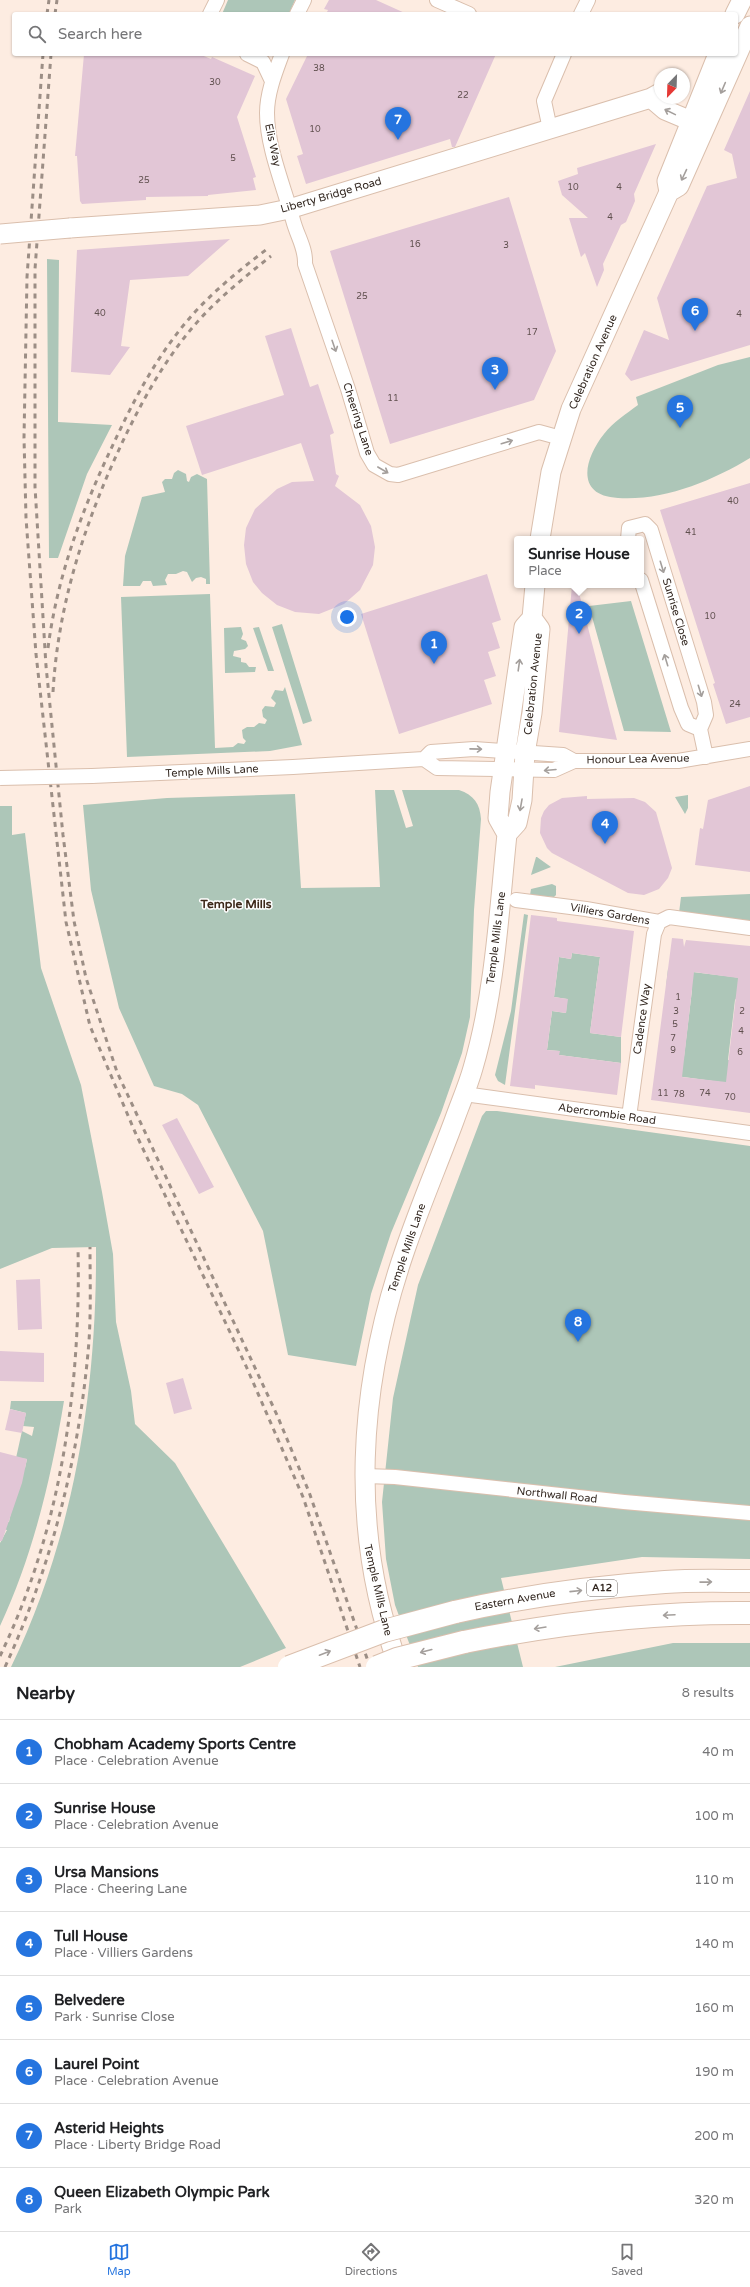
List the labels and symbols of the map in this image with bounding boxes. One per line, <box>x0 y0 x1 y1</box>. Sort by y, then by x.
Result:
house number: 38 <box>313 63 325 74</box>
north arrow <box>654 68 690 104</box>
house number: 30 <box>209 77 221 88</box>
one-way arrow <box>719 81 727 93</box>
house number: 22 <box>457 90 469 101</box>
pin: 7 <box>385 107 411 140</box>
one-way arrow <box>664 107 676 115</box>
street label: Elis Way <box>262 122 284 168</box>
house number: 10 <box>309 124 321 135</box>
house number: 5 <box>230 153 236 164</box>
one-way arrow <box>680 169 687 181</box>
street label: Liberty Bridge Road <box>279 174 383 216</box>
house number: 25 <box>138 175 150 186</box>
house number: 10 <box>567 182 579 193</box>
house number: 4 <box>616 182 622 193</box>
house number: 4 <box>607 212 613 223</box>
house number: 16 <box>409 239 421 250</box>
house number: 3 <box>503 240 509 251</box>
house number: 25 <box>356 291 368 302</box>
pin: 6 <box>682 298 708 331</box>
house number: 40 <box>94 308 106 319</box>
house number: 4 <box>736 309 742 320</box>
street label: Celebration Avenue <box>566 313 620 411</box>
house number: 17 <box>526 327 538 338</box>
one-way arrow <box>331 339 338 352</box>
pin: 3 <box>482 357 508 390</box>
street label: Cheering Lane <box>340 381 376 457</box>
house number: 11 <box>387 393 399 404</box>
pin: 5 <box>667 395 693 428</box>
one-way arrow <box>500 438 513 445</box>
one-way arrow <box>377 467 389 475</box>
house number: 40 <box>727 496 739 507</box>
house number: 41 <box>685 527 697 538</box>
one-way arrow <box>659 560 666 573</box>
street label: Sunrise Close <box>660 577 692 647</box>
pin: 2 <box>566 601 592 634</box>
your location <box>337 607 357 627</box>
house number: 10 <box>704 611 716 622</box>
pin: 1 <box>421 631 447 664</box>
street label: Celebration Avenue <box>521 632 545 736</box>
one-way arrow <box>662 653 669 666</box>
one-way arrow <box>515 658 523 671</box>
one-way arrow <box>697 685 704 698</box>
house number: 24 <box>729 699 741 710</box>
one-way arrow <box>469 745 482 753</box>
street label: Honour Lea Avenue <box>586 752 690 766</box>
street label: Temple Mills Lane <box>165 762 259 780</box>
one-way arrow <box>544 766 557 774</box>
one-way arrow <box>516 798 524 811</box>
pin: 4 <box>592 811 618 844</box>
street label: Temple Mills Lane <box>484 891 508 985</box>
district label: Temple Mills <box>199 897 272 912</box>
street label: Villiers Gardens <box>569 901 651 927</box>
street label: Cadence Way <box>631 983 653 1055</box>
house number: 1 <box>675 992 681 1003</box>
house number: 3 <box>673 1006 679 1017</box>
house number: 2 <box>739 1006 745 1017</box>
house number: 5 <box>672 1019 678 1030</box>
house number: 4 <box>738 1026 744 1037</box>
house number: 7 <box>670 1033 676 1044</box>
house number: 9 <box>670 1045 676 1056</box>
house number: 6 <box>737 1047 743 1058</box>
house number: 11 <box>657 1088 669 1099</box>
house number: 74 <box>699 1088 711 1099</box>
house number: 78 <box>673 1089 685 1100</box>
house number: 70 <box>724 1092 736 1103</box>
street label: Abercrombie Road <box>557 1101 657 1127</box>
street label: Temple Mills Lane <box>386 1202 428 1294</box>
pin: 8 <box>565 1309 591 1342</box>
street label: Northwall Road <box>516 1484 598 1506</box>
street label: Temple Mills Lane <box>361 1543 395 1637</box>
one-way arrow <box>699 1578 712 1586</box>
road number: A12 <box>587 1580 617 1596</box>
street label: Eastern Avenue <box>474 1586 556 1614</box>
one-way arrow <box>569 1587 582 1594</box>
one-way arrow <box>663 1611 676 1618</box>
one-way arrow <box>534 1624 547 1632</box>
one-way arrow <box>319 1648 331 1656</box>
one-way arrow <box>420 1648 433 1656</box>

